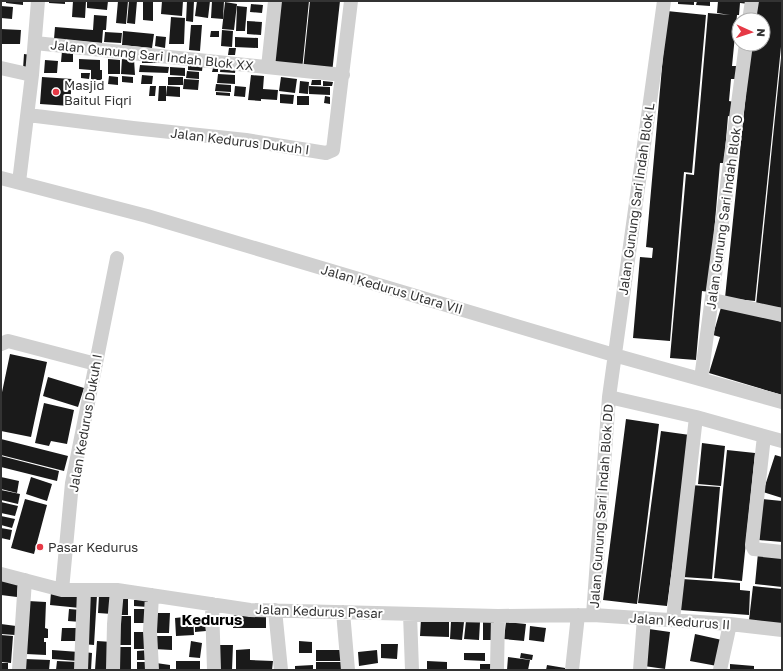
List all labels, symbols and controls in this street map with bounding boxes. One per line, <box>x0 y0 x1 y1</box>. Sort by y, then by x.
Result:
north arrow <box>731 12 771 52</box>
text: N <box>755 28 768 37</box>
street label: Jalan Gunung Sari Indah Blok XX <box>50 36 255 74</box>
place label: Masjid Baitul Fiqri <box>64 77 132 108</box>
marker: Masjid Baitul Fiqri <box>51 87 61 97</box>
street label: Jalan Gunung Sari Indah Blok L <box>615 101 658 296</box>
street label: Jalan Gunung Sari Indah Blok O <box>702 114 746 310</box>
street label: Jalan Kedurus Dukuh I <box>170 125 310 157</box>
street label: Jalan Kedurus Utara VII <box>319 261 465 317</box>
street label: Jalan Kedurus Dukuh I <box>65 353 105 493</box>
street label: Jalan Gunung Sari Indah Blok DD <box>586 403 616 609</box>
place label: Pasar Kedurus <box>48 539 138 555</box>
marker: Pasar Kedurus <box>35 542 45 552</box>
street label: Jalan Kedurus Pasar <box>255 601 383 621</box>
district label: Kedurus <box>182 610 242 628</box>
street label: Jalan Kedurus II <box>629 610 731 632</box>

